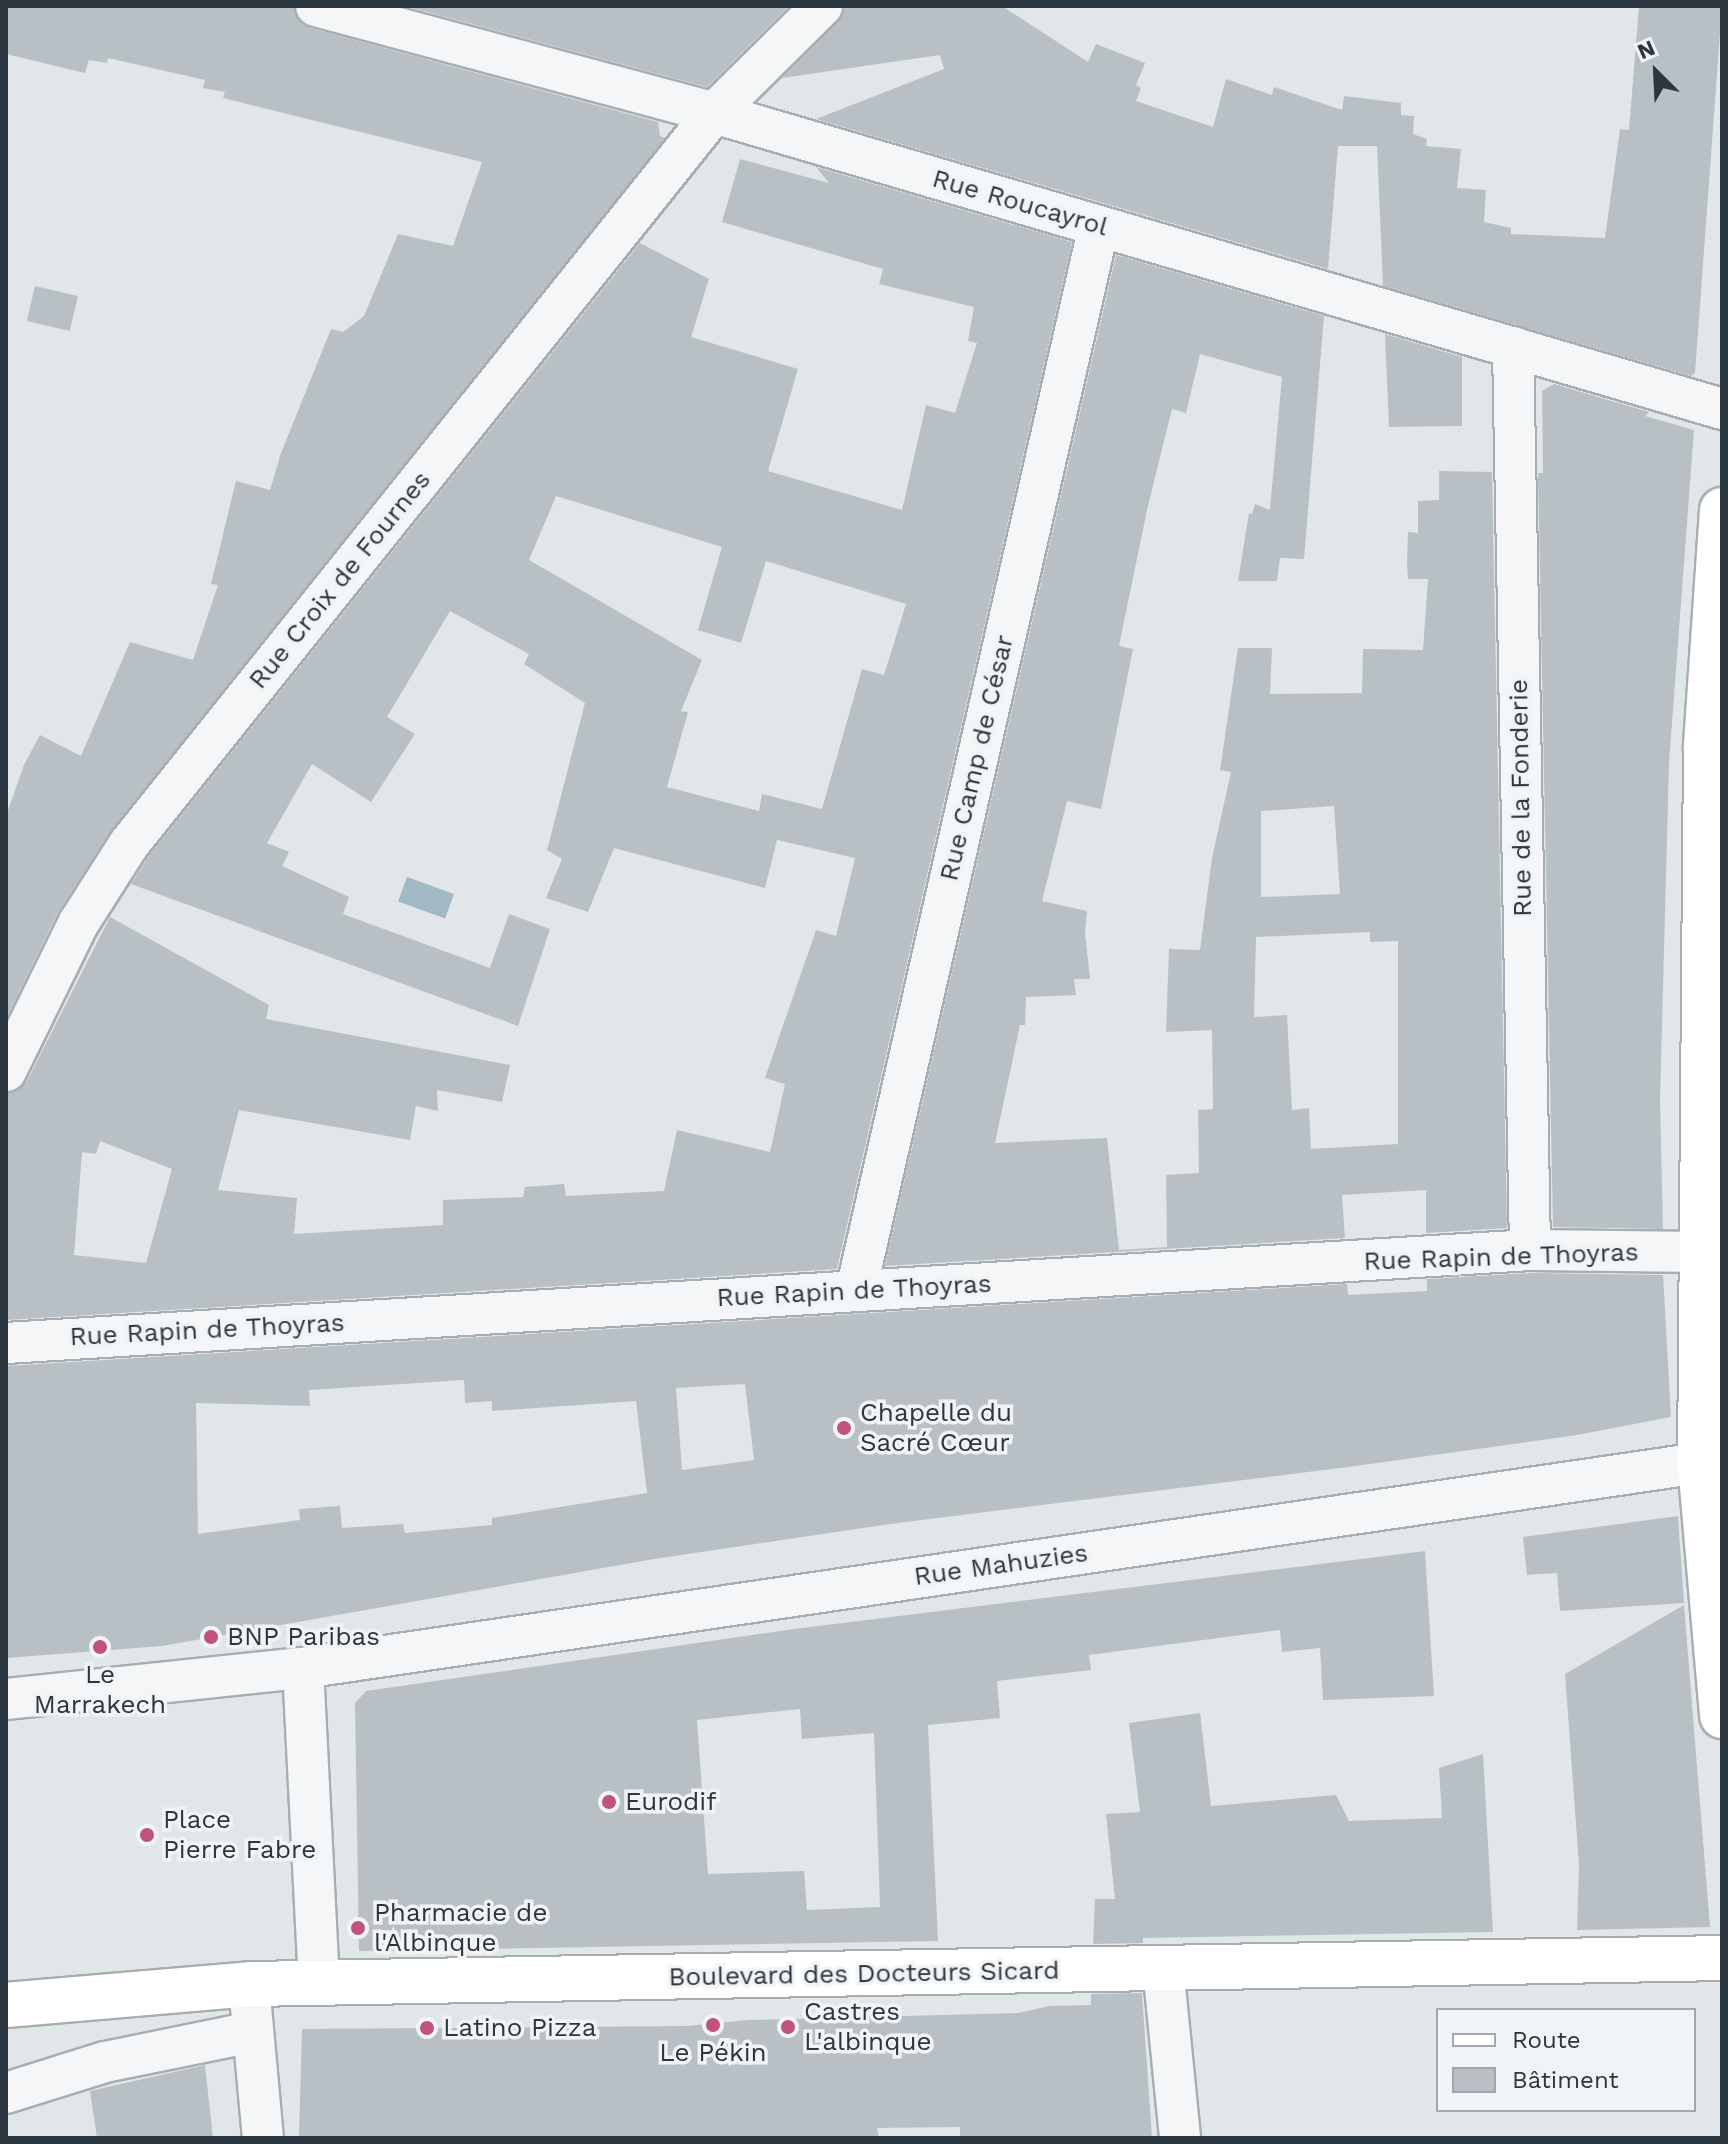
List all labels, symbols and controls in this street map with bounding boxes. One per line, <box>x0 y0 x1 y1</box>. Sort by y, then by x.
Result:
north arrow <box>1616 32 1696 112</box>
text: N <box>1633 35 1659 64</box>
street label: Rue Roucayrol <box>929 163 1111 243</box>
street label: Rue Croix de Fournes <box>242 465 438 695</box>
street label: Rue Camp de César <box>934 632 1020 884</box>
street label: Rue de la Fonderie <box>1503 678 1539 918</box>
street label: Rue Rapin de Thoyras <box>1363 1237 1639 1277</box>
street label: Rue Rapin de Thoyras <box>715 1268 993 1314</box>
street label: Rue Rapin de Thoyras <box>68 1307 346 1353</box>
place label: Chapelle du Sacré Cœur <box>860 1397 1012 1458</box>
marker: Chapelle du Sacré Cœur <box>835 1419 853 1437</box>
street label: Rue Mahuzies <box>912 1537 1090 1593</box>
place label: BNP Paribas <box>227 1621 381 1653</box>
marker: BNP Paribas <box>202 1628 220 1646</box>
marker: Le Marrakech <box>91 1638 109 1656</box>
place label: Le Marrakech <box>34 1659 166 1720</box>
place label: Eurodif <box>625 1786 716 1818</box>
marker: Eurodif <box>600 1793 618 1811</box>
place label: Place Pierre Fabre <box>163 1804 316 1866</box>
marker: Place Pierre Fabre <box>138 1826 156 1844</box>
place label: Pharmacie de l'Albinque <box>374 1897 547 1958</box>
marker: Pharmacie de l'Albinque <box>349 1919 367 1937</box>
street label: Boulevard des Docteurs Sicard <box>668 1955 1060 1993</box>
place label: Castres L'albinque <box>804 1996 932 2058</box>
legend <box>1436 2008 1696 2112</box>
place label: Latino Pizza <box>443 2012 596 2044</box>
marker: Le Pékin <box>704 2016 722 2034</box>
marker: Castres L'albinque <box>779 2018 797 2036</box>
marker: Latino Pizza <box>418 2019 436 2037</box>
text: Route <box>1512 2026 1581 2054</box>
place label: Le Pékin <box>659 2037 767 2069</box>
text: Bâtiment <box>1512 2066 1619 2094</box>

